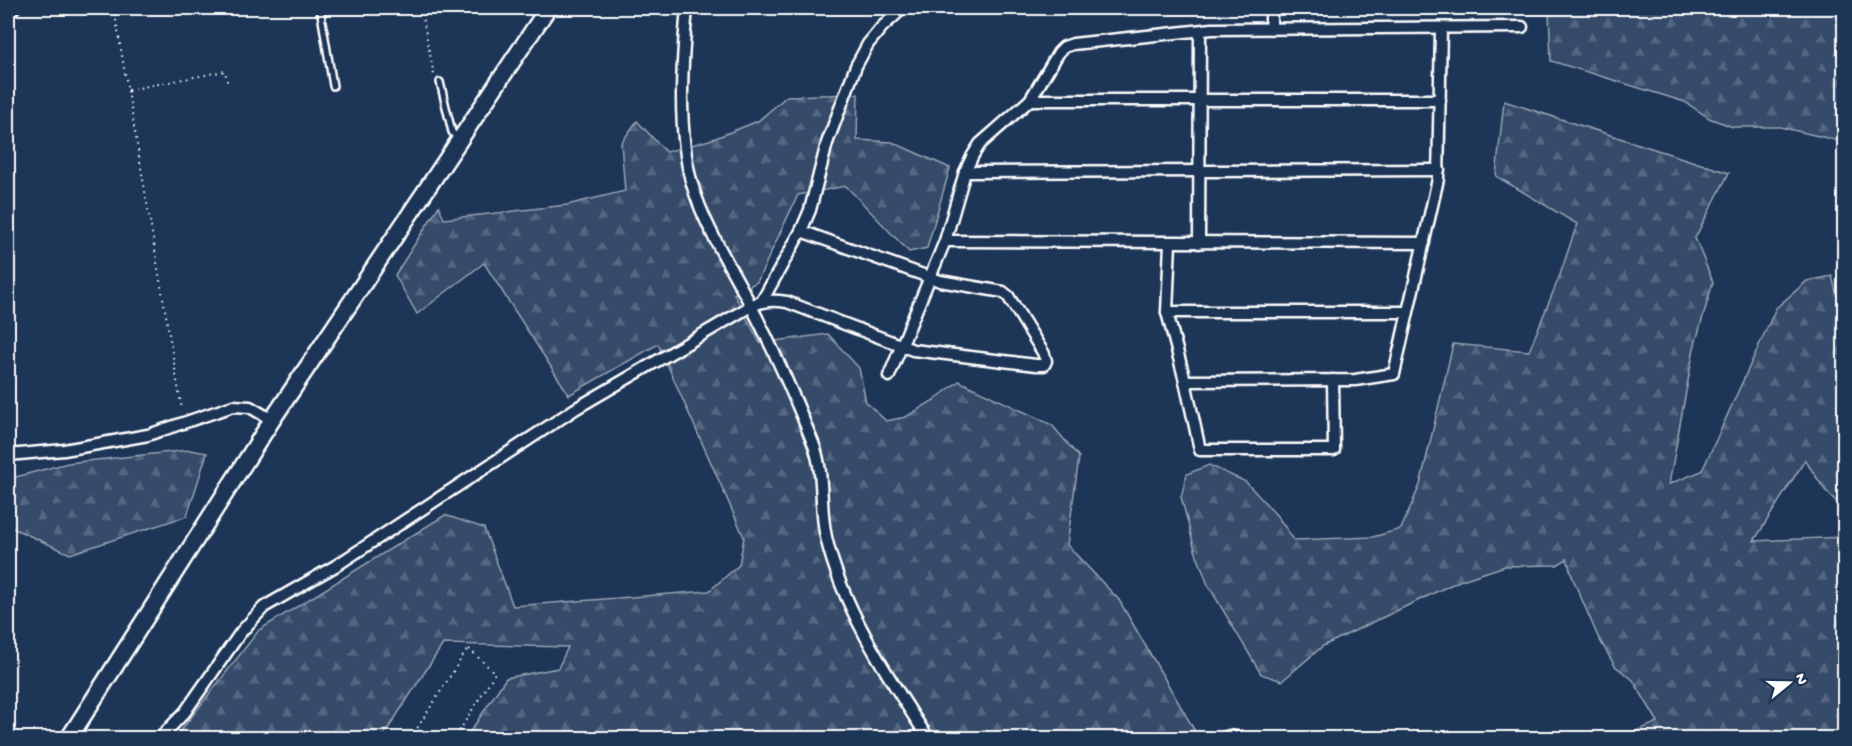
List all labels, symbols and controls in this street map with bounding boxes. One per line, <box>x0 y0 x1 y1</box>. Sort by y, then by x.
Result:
north arrow <box>1759 653 1819 713</box>
text: N <box>1789 671 1811 688</box>

